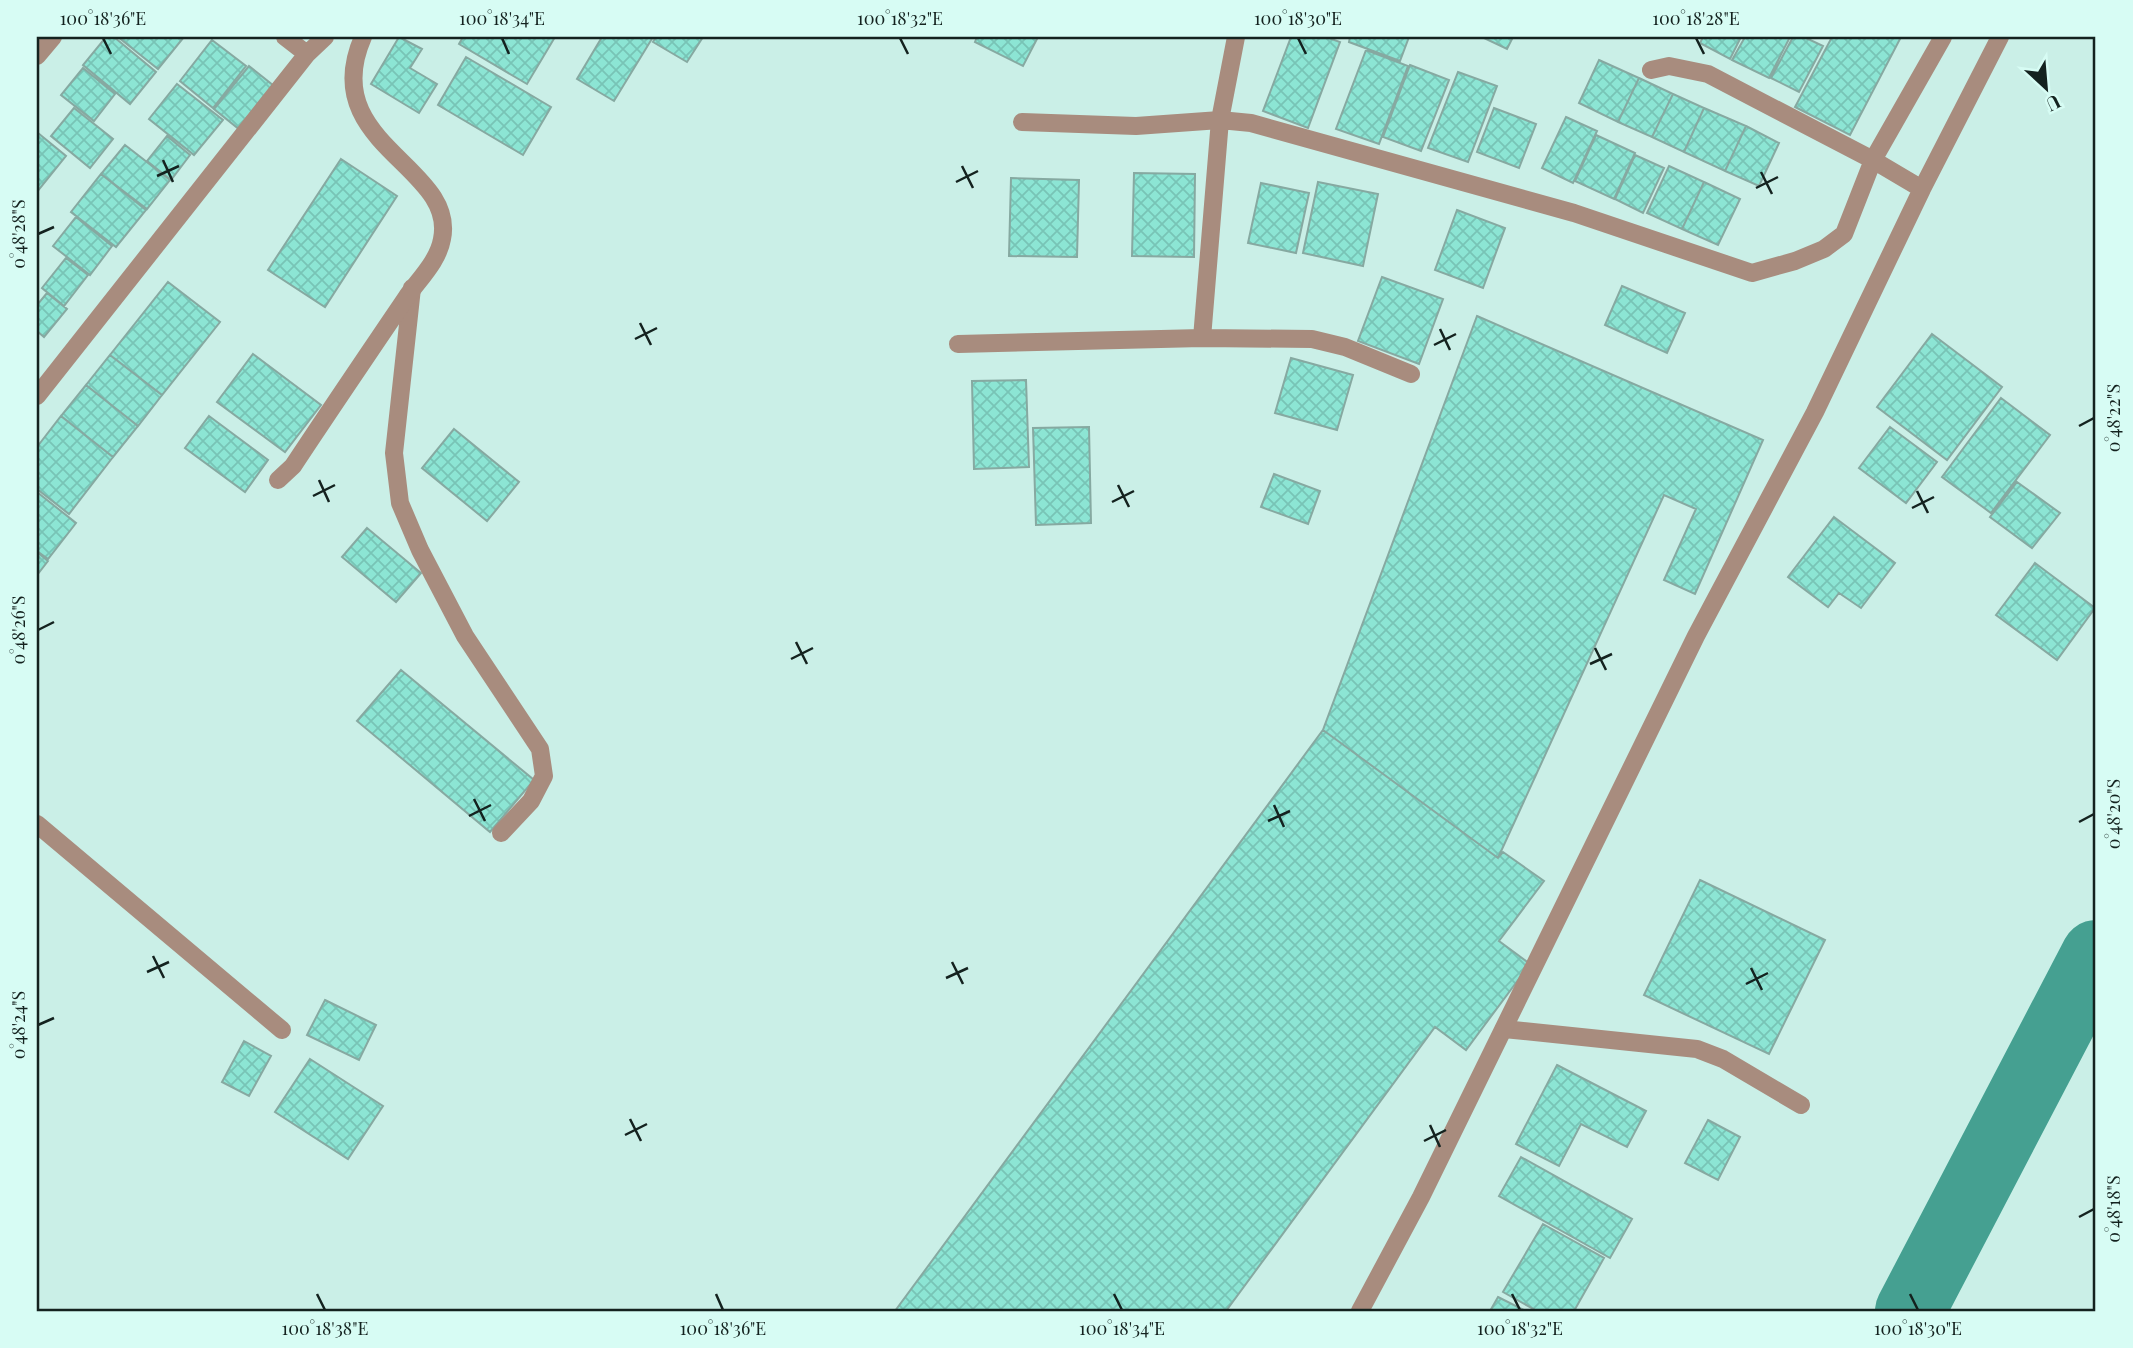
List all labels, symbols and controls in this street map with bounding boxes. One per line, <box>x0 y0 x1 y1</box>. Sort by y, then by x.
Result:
text: 100°18'36"E <box>60 6 146 30</box>
text: 100°18'34"E <box>459 6 545 30</box>
text: 100°18'32"E <box>857 6 943 30</box>
text: 100°18'30"E <box>1254 6 1342 30</box>
text: 100°18'28"E <box>1652 6 1740 30</box>
north arrow <box>2010 52 2080 122</box>
text: U <box>2042 90 2065 119</box>
text: 0°48'28"S <box>6 199 30 269</box>
text: 0°48'22"S <box>2101 384 2125 452</box>
text: 0°48'26"S <box>6 595 30 665</box>
text: 0°48'20"S <box>2101 779 2125 849</box>
text: 0°48'24"S <box>6 991 30 1059</box>
text: 0°48'18"S <box>2101 1175 2125 1243</box>
text: 100°18'38"E <box>282 1316 368 1340</box>
text: 100°18'36"E <box>680 1316 766 1340</box>
text: 100°18'34"E <box>1079 1316 1165 1340</box>
text: 100°18'32"E <box>1477 1316 1563 1340</box>
text: 100°18'30"E <box>1874 1316 1962 1340</box>

